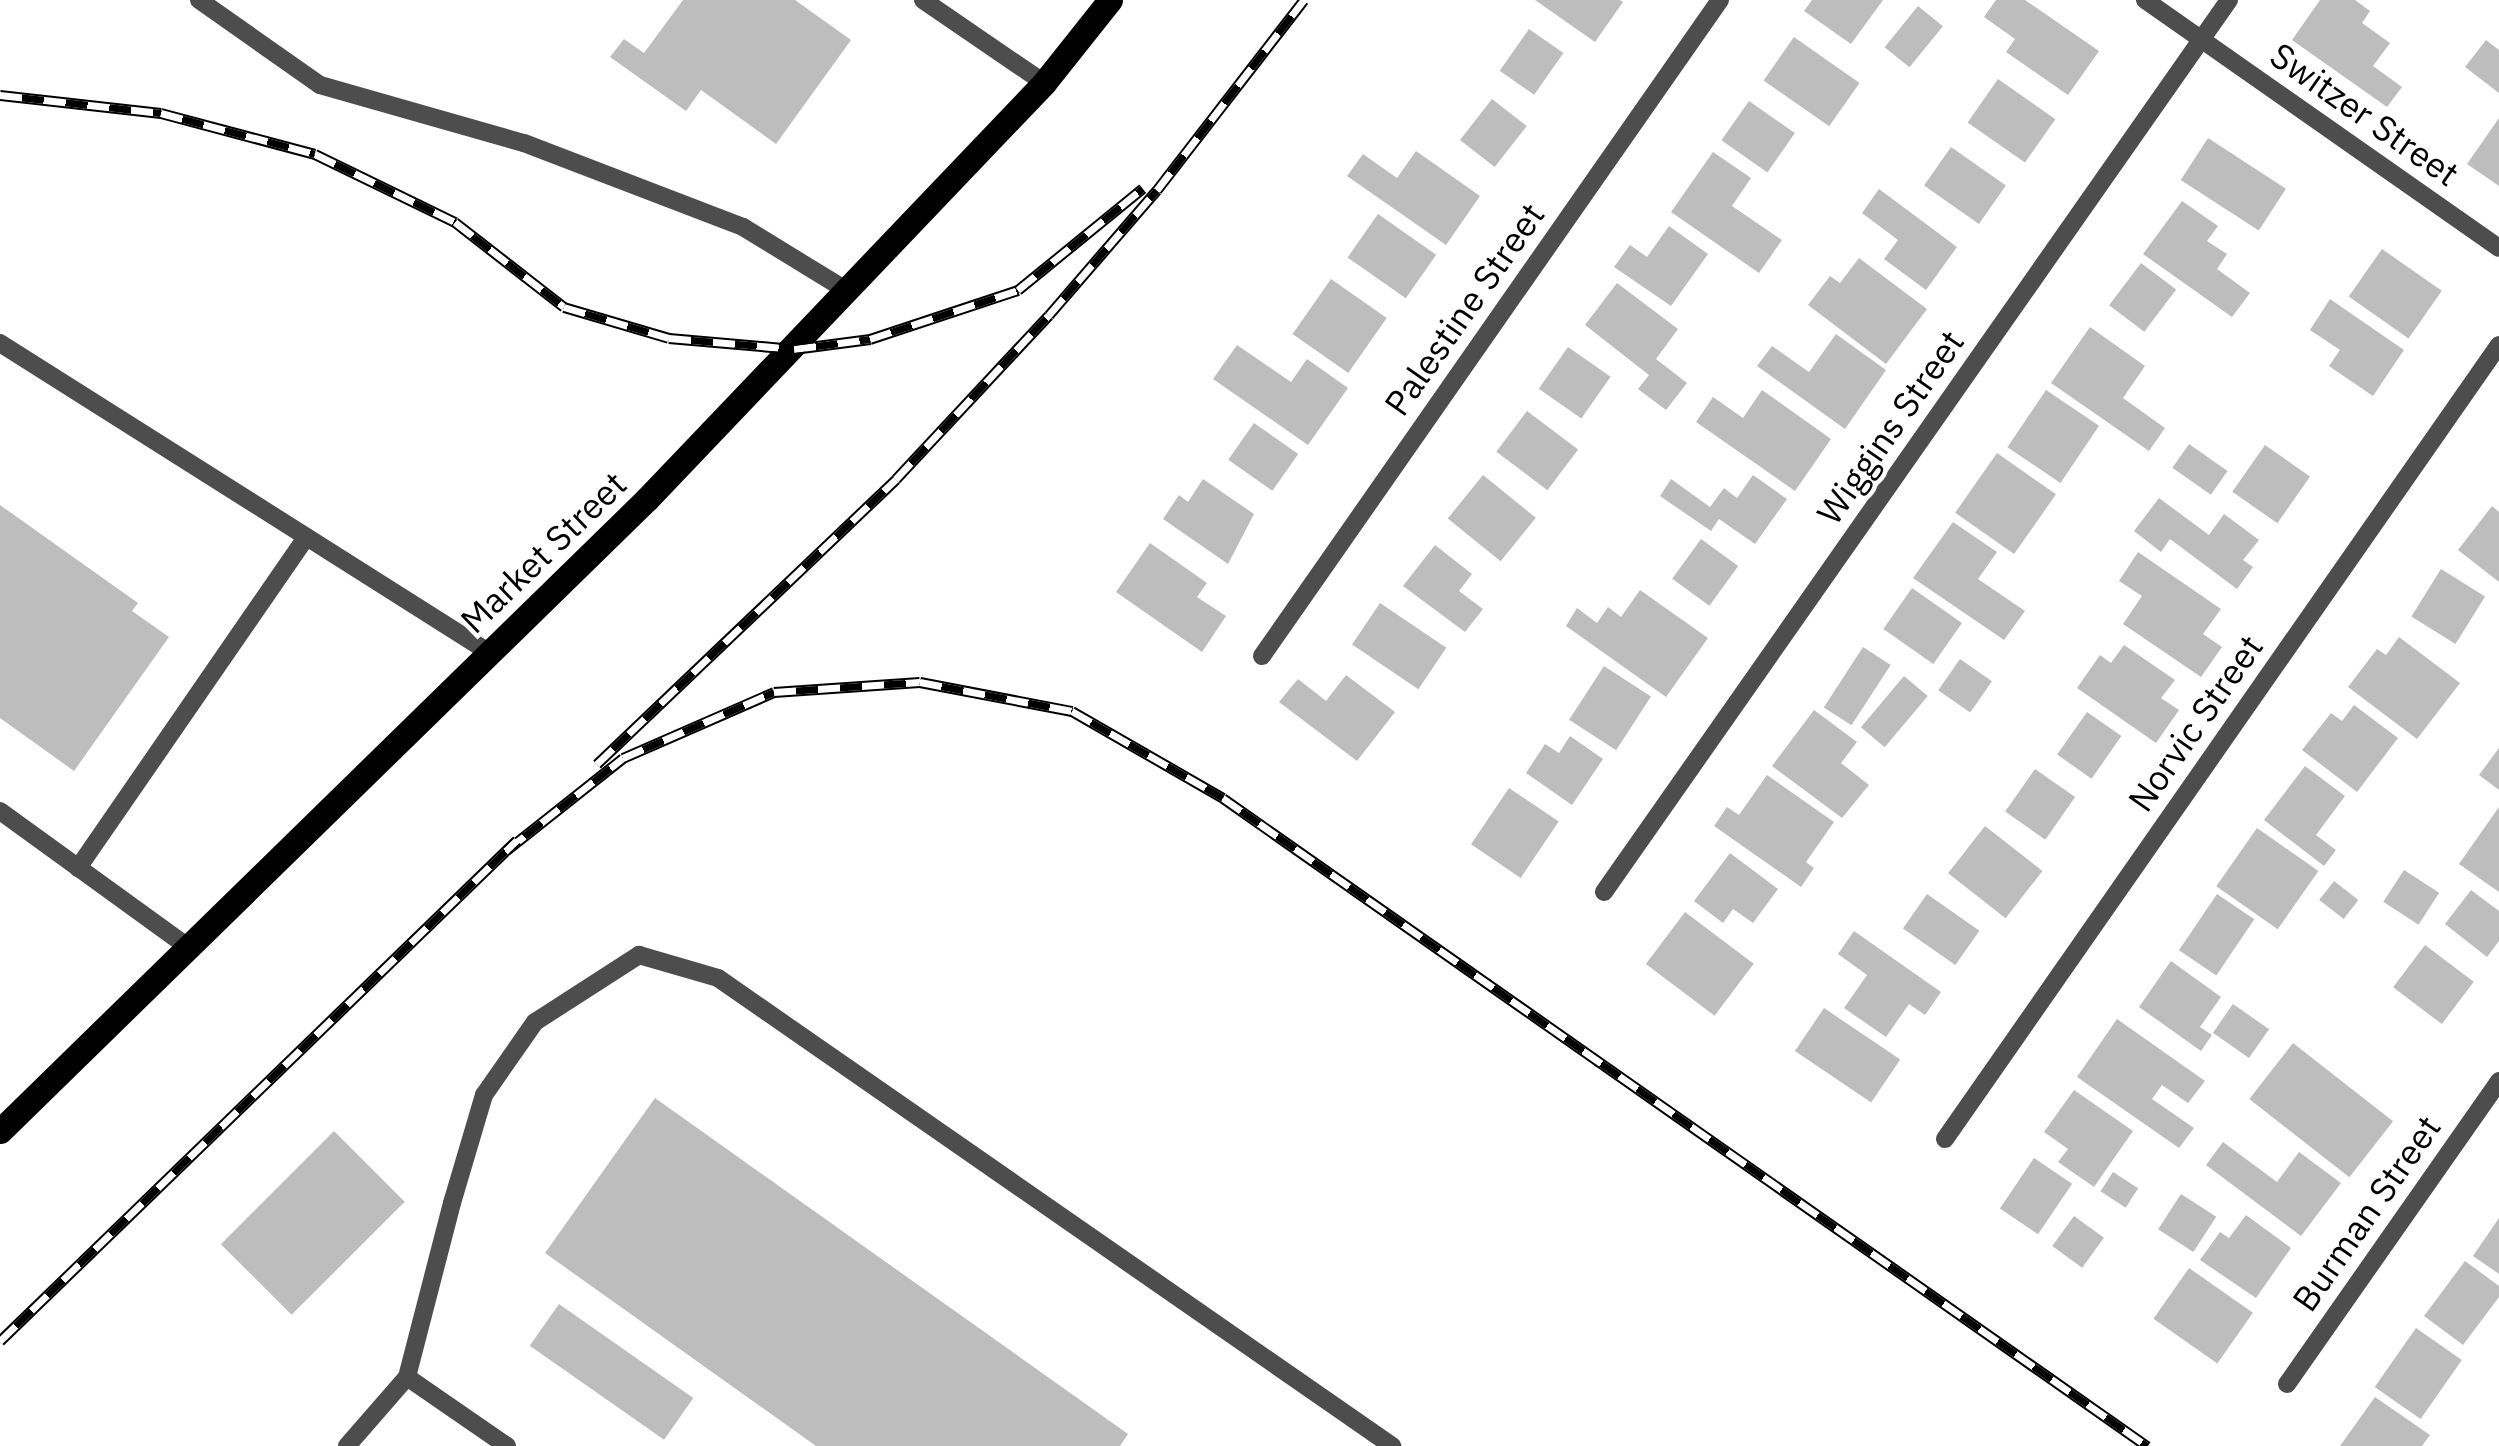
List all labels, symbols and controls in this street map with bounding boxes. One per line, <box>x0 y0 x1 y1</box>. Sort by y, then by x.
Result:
street label: Switzer Street <box>2263 34 2467 194</box>
street label: Palestine Street <box>1375 195 1553 423</box>
street label: Wiggins Street <box>1808 322 1972 532</box>
street label: Market Street <box>452 463 634 641</box>
street label: Norvic Street <box>2119 627 2271 819</box>
street label: Burman Street <box>2283 1107 2449 1319</box>

